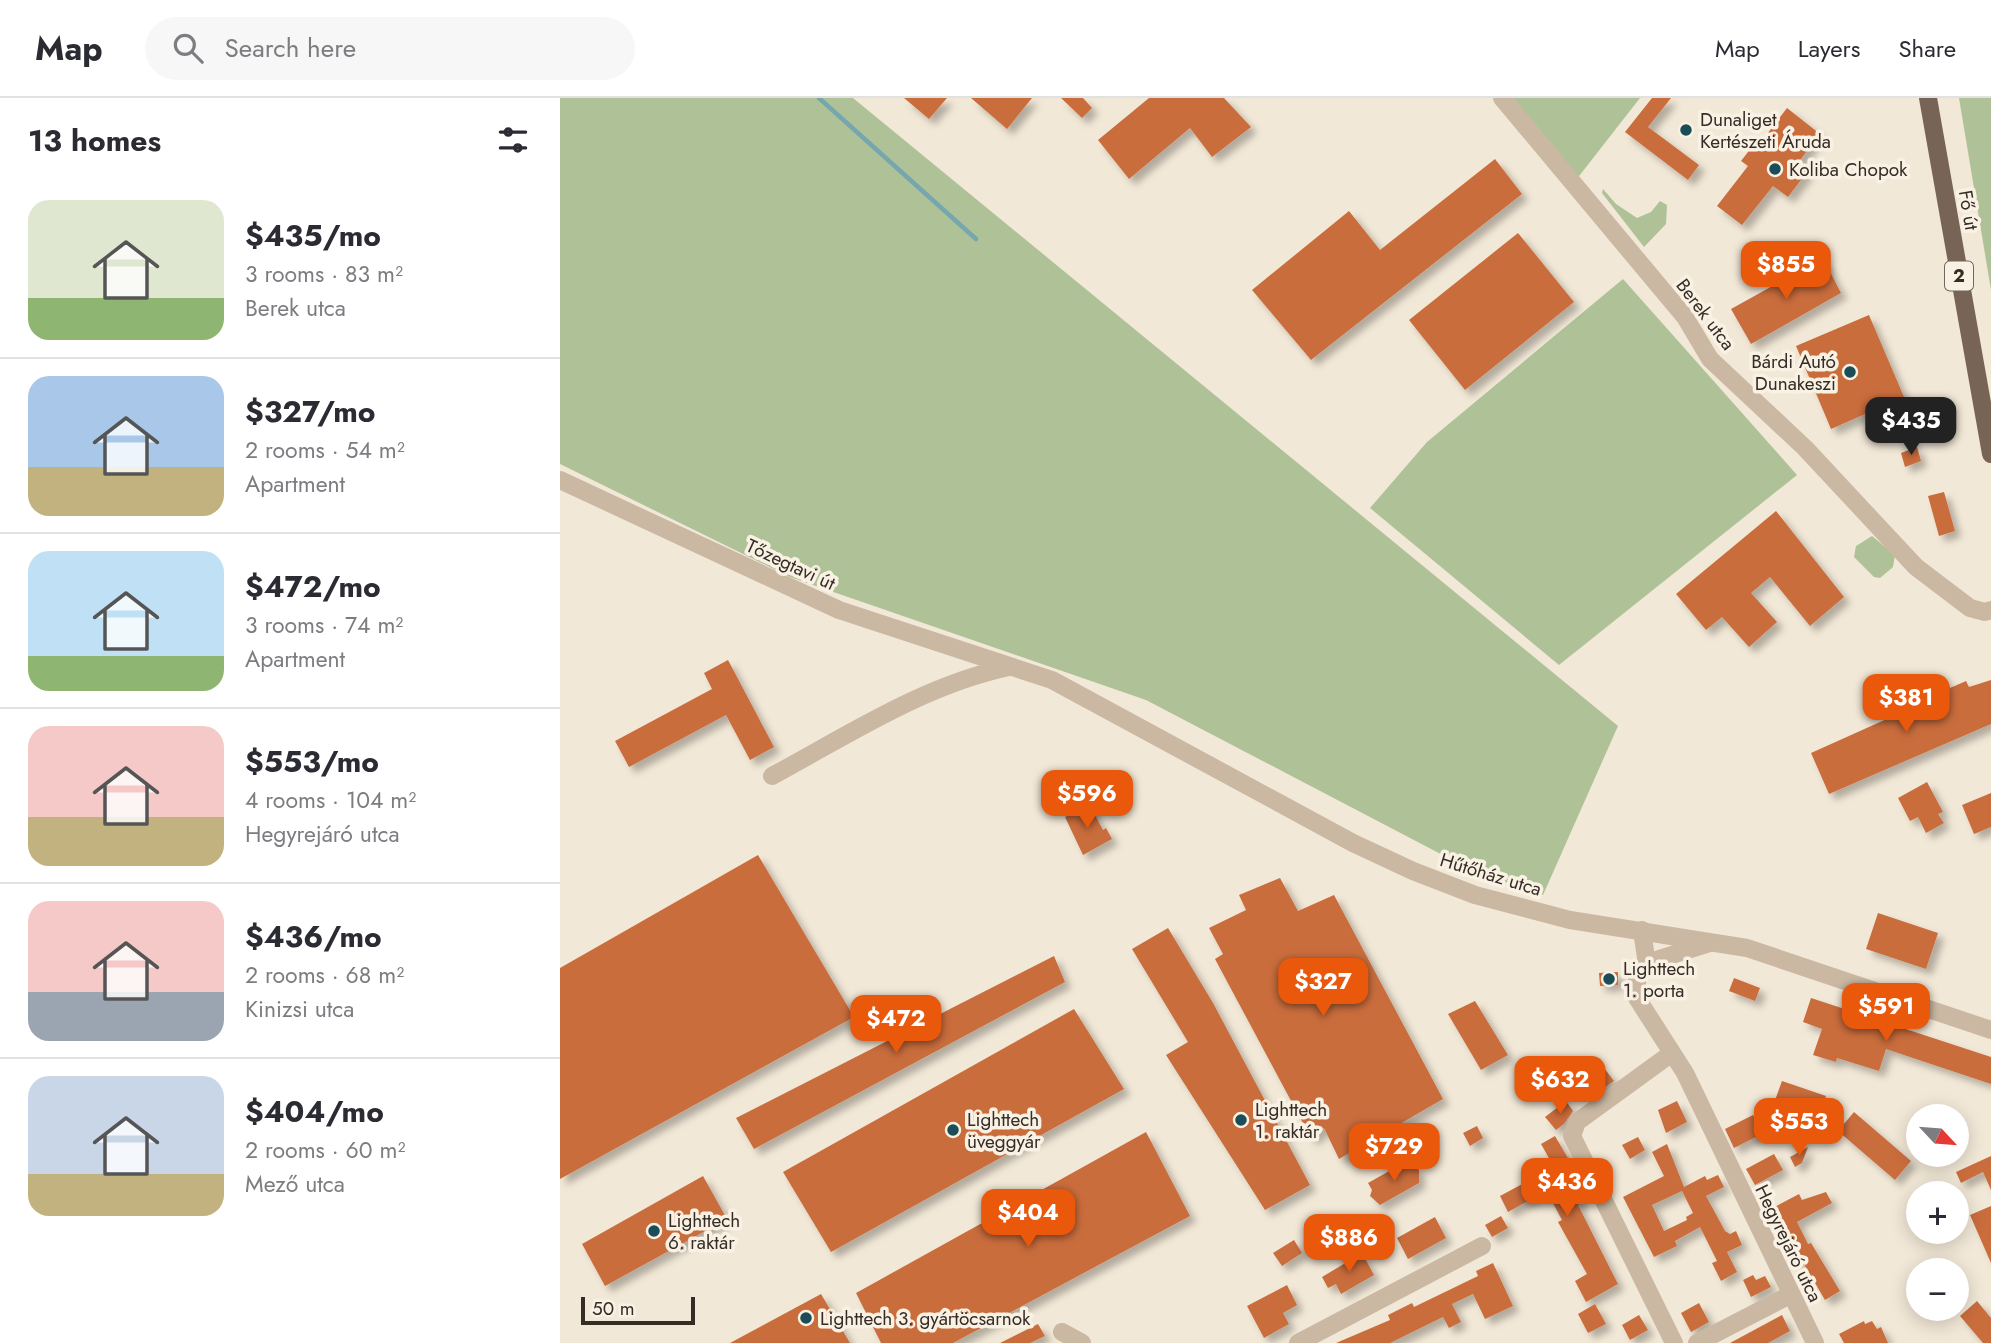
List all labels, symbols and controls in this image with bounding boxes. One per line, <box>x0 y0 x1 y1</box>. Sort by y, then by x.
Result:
search box <box>145 17 635 80</box>
text: Map <box>35 25 103 72</box>
icon: search <box>169 29 207 67</box>
text: Search here <box>225 29 356 67</box>
text: Map <box>1715 31 1760 66</box>
text: Layers <box>1798 31 1860 66</box>
text: Share <box>1898 31 1956 66</box>
place label: Dunaliget Kertészeti Áruda <box>1700 106 1831 155</box>
text: 13 homes <box>28 119 161 162</box>
icon: filters <box>494 121 532 159</box>
marker: Dunaliget Kertészeti Áruda <box>1678 122 1694 138</box>
place label: Koliba Chopok <box>1789 156 1908 183</box>
marker: Koliba Chopok <box>1767 161 1783 177</box>
street label: Fő út <box>1952 188 1985 233</box>
text: $435/mo <box>245 214 381 257</box>
icon: home <box>84 228 168 312</box>
pin: $855 <box>1745 242 1827 301</box>
text: $855 <box>1757 247 1815 281</box>
text: 3 rooms · 83 m² <box>245 257 403 291</box>
road number: 2 <box>1945 261 1973 290</box>
street label: Berek utca <box>1670 273 1741 356</box>
text: Berek utca <box>245 291 346 325</box>
place label: Bárdi Autó Dunakeszi <box>1751 348 1836 397</box>
marker: Bárdi Autó Dunakeszi <box>1842 364 1858 380</box>
text: $327/mo <box>245 390 376 433</box>
pin: $435 <box>1870 398 1952 457</box>
text: $435 <box>1881 403 1941 437</box>
icon: home <box>84 404 168 488</box>
text: 2 rooms · 54 m² <box>245 433 405 467</box>
text: Apartment <box>245 467 345 501</box>
street label: Tőzegtavi út <box>742 532 840 597</box>
text: $472/mo <box>245 565 381 608</box>
icon: home <box>84 579 168 663</box>
text: 3 rooms · 74 m² <box>245 608 403 642</box>
text: Apartment <box>245 642 345 676</box>
pin: $381 <box>1865 674 1947 734</box>
text: $381 <box>1879 680 1933 714</box>
text: $553/mo <box>245 740 379 783</box>
icon: home <box>84 754 168 838</box>
pin: $596 <box>1046 770 1128 830</box>
text: $596 <box>1057 776 1117 810</box>
text: 4 rooms · 104 m² <box>245 783 416 817</box>
text: Hegyrejáró utca <box>245 817 399 851</box>
street label: Hűtőház utca <box>1437 846 1545 903</box>
text: $436/mo <box>245 915 382 958</box>
icon: home <box>84 929 168 1013</box>
place label: Lighttech 1. porta <box>1623 955 1695 1004</box>
text: 2 rooms · 68 m² <box>245 958 404 992</box>
pin: $327 <box>1282 958 1364 1018</box>
text: $327 <box>1294 964 1352 998</box>
marker: Lighttech 1. porta <box>1601 971 1617 987</box>
pin: $591 <box>1845 984 1927 1043</box>
text: $591 <box>1858 989 1914 1023</box>
text: Kinizsi utca <box>245 992 354 1026</box>
pin: $472 <box>855 996 937 1055</box>
text: $472 <box>866 1001 926 1035</box>
pin: $632 <box>1519 1056 1601 1116</box>
text: $632 <box>1530 1062 1590 1096</box>
text: $404/mo <box>245 1090 384 1133</box>
place label: Lighttech 1. raktár <box>1255 1096 1327 1145</box>
pin: $553 <box>1758 1098 1840 1158</box>
icon: home <box>84 1104 168 1188</box>
text: $553 <box>1770 1104 1828 1138</box>
north arrow <box>1906 1104 1969 1167</box>
map controls <box>1906 1104 1969 1321</box>
place label: Lighttech üveggyár <box>967 1106 1041 1155</box>
marker: Lighttech 1. raktár <box>1233 1112 1249 1128</box>
marker: Lighttech üveggyár <box>945 1122 961 1138</box>
pin: $729 <box>1353 1124 1435 1183</box>
text: $729 <box>1365 1129 1423 1163</box>
text: 2 rooms · 60 m² <box>245 1133 405 1167</box>
pin: $436 <box>1526 1158 1608 1218</box>
text: $436 <box>1537 1164 1597 1198</box>
text: Mező utca <box>245 1167 345 1201</box>
street label: Hegyrejáró utca <box>1748 1180 1829 1306</box>
button: + <box>1906 1181 1969 1244</box>
pin: $404 <box>987 1190 1069 1249</box>
text: $404 <box>997 1195 1059 1229</box>
place label: Lighttech 6. raktár <box>668 1207 740 1256</box>
pin: $886 <box>1308 1214 1390 1274</box>
text: $886 <box>1320 1220 1378 1254</box>
marker: Lighttech 6. raktár <box>646 1223 662 1239</box>
button: − <box>1906 1258 1969 1321</box>
scale bar <box>581 1294 695 1326</box>
text: 50 m <box>592 1295 635 1322</box>
place label: Lighttech 3. gyártöcsarnok <box>820 1305 1031 1332</box>
marker: Lighttech 3. gyártöcsarnok <box>798 1310 814 1326</box>

